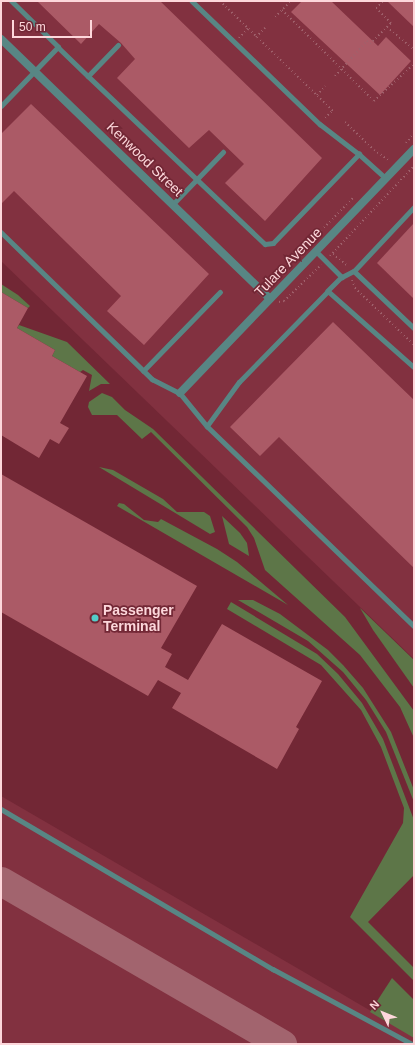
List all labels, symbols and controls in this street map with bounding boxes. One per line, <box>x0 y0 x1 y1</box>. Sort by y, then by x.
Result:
scale bar <box>14 12 94 38</box>
text: 50 m <box>19 20 46 34</box>
street label: Kenwood Street <box>103 118 187 200</box>
street label: Tulare Avenue <box>251 224 325 300</box>
place label: Passenger Terminal <box>103 602 174 634</box>
marker: Passenger Terminal <box>90 613 100 623</box>
north arrow <box>363 993 403 1033</box>
text: N <box>367 998 381 1012</box>

